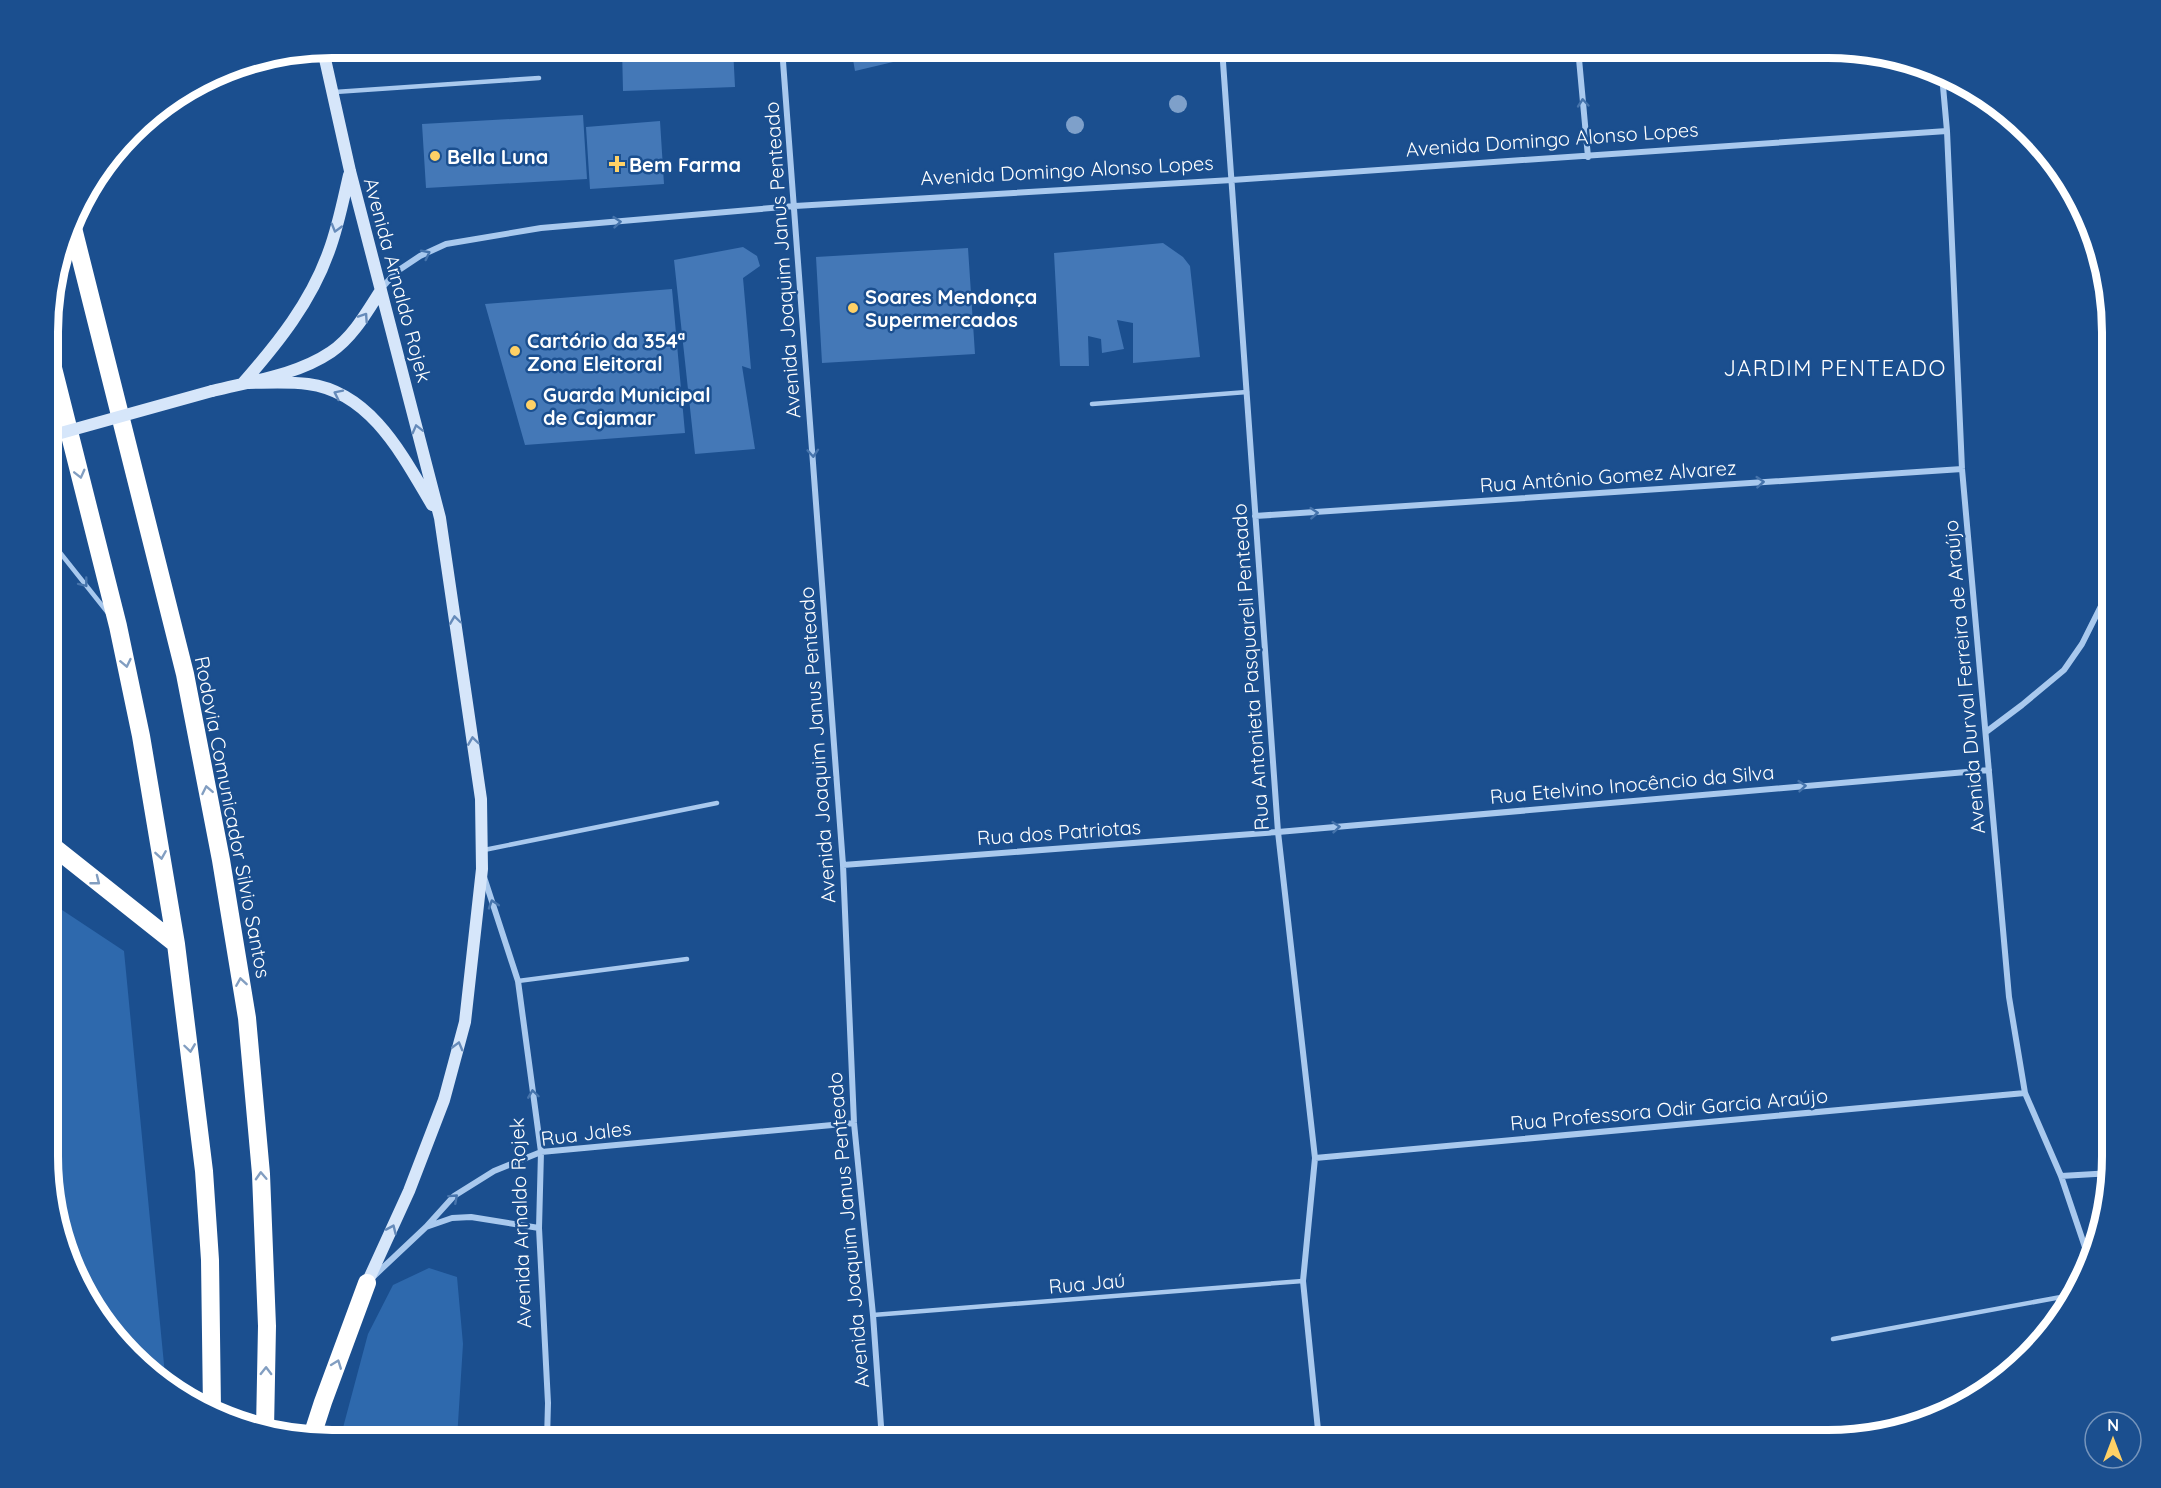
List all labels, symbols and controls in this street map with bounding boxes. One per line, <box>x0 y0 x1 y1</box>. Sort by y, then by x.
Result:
one-way arrow <box>1577 98 1590 107</box>
street label: Avenida Joaquim Janus Penteado <box>758 101 806 419</box>
street label: Avenida Domingo Alonso Lopes <box>1405 116 1699 162</box>
place label: Bella Luna <box>447 144 548 169</box>
marker: Bella Luna <box>428 149 442 163</box>
street label: Avenida Domingo Alonso Lopes <box>920 150 1214 190</box>
place label: Bem Farma <box>629 152 741 177</box>
marker: Bem Farma <box>610 157 624 171</box>
street label: Avenida Arnaldo Rojek <box>359 175 437 385</box>
one-way arrow <box>612 216 621 229</box>
one-way arrow <box>331 222 343 233</box>
one-way arrow <box>419 250 430 261</box>
place label: Soares Mendonça Supermercados <box>865 284 1037 332</box>
marker: Soares Mendonça Supermercados <box>846 301 860 315</box>
one-way arrow <box>357 312 368 323</box>
place label: Cartório da 354ª Zona Eleitoral <box>527 328 685 376</box>
marker: Cartório da 354ª Zona Eleitoral <box>508 344 522 358</box>
district label: JARDIM PENTEADO <box>1723 354 1947 382</box>
place label: Guarda Municipal de Cajamar <box>543 382 711 430</box>
one-way arrow <box>334 390 345 402</box>
marker: Guarda Municipal de Cajamar <box>524 398 538 412</box>
one-way arrow <box>411 424 424 434</box>
one-way arrow <box>807 448 820 457</box>
street label: Rua Antônio Gomez Alvarez <box>1479 455 1737 497</box>
one-way arrow <box>72 469 85 479</box>
one-way arrow <box>1755 476 1764 489</box>
street label: Rua Antonieta Pasquareli Penteado <box>1226 503 1274 831</box>
one-way arrow <box>1309 506 1318 519</box>
street label: Avenida Durval Ferreira de Araújo <box>1938 519 1990 835</box>
one-way arrow <box>76 576 87 587</box>
street label: Avenida Joaquim Janus Penteado <box>793 586 841 904</box>
one-way arrow <box>450 615 462 625</box>
street label: Rodovia Comunicador Silvio Santos <box>189 654 277 980</box>
one-way arrow <box>119 658 132 668</box>
one-way arrow <box>467 737 479 746</box>
street label: Rua Etelvino Inocêncio da Silva <box>1489 759 1775 809</box>
one-way arrow <box>1798 780 1807 793</box>
one-way arrow <box>201 785 214 795</box>
street label: Rua dos Patriotas <box>976 814 1142 850</box>
one-way arrow <box>1331 821 1340 834</box>
one-way arrow <box>154 850 167 860</box>
one-way arrow <box>89 873 100 884</box>
one-way arrow <box>488 899 500 910</box>
one-way arrow <box>235 978 248 988</box>
one-way arrow <box>451 1042 463 1052</box>
one-way arrow <box>183 1043 195 1052</box>
street label: Avenida Joaquim Janus Penteado <box>822 1071 874 1389</box>
street label: Rua Professora Odir Garcia Araújo <box>1509 1083 1829 1135</box>
one-way arrow <box>528 1090 540 1099</box>
street label: Rua Jales <box>539 1115 633 1151</box>
street label: Avenida Arnaldo Rojek <box>504 1117 536 1329</box>
one-way arrow <box>254 1172 267 1181</box>
one-way arrow <box>447 1194 458 1205</box>
one-way arrow <box>384 1225 396 1236</box>
street label: Rua Jaú <box>1048 1267 1126 1299</box>
one-way arrow <box>330 1359 342 1370</box>
one-way arrow <box>260 1367 272 1376</box>
north arrow <box>2083 1410 2143 1470</box>
text: N <box>2107 1415 2119 1435</box>

